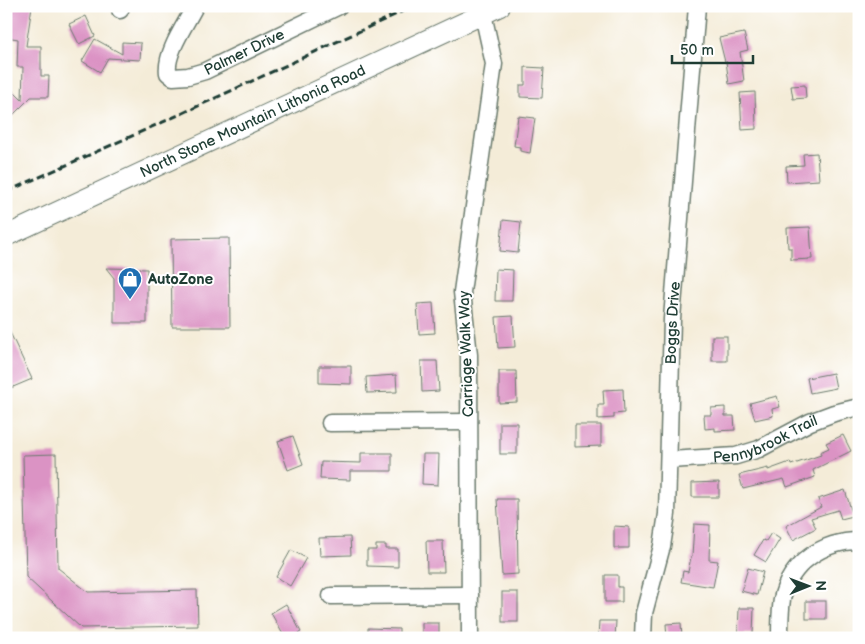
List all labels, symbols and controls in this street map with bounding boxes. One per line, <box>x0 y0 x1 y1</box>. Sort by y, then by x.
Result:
street label: Palmer Drive <box>201 25 288 80</box>
scale bar <box>672 32 754 64</box>
text: 50 m <box>680 41 714 60</box>
street label: North Stone Mountain Lithonia Road <box>137 61 369 182</box>
shop icon: AutoZone <box>117 266 143 300</box>
place label: AutoZone <box>147 270 214 289</box>
street label: Boggs Drive <box>662 281 685 365</box>
street label: Carriage Walk Way <box>455 290 478 418</box>
street label: Pennybrook Trail <box>712 411 820 467</box>
north arrow <box>782 562 832 612</box>
text: N <box>812 580 829 591</box>

